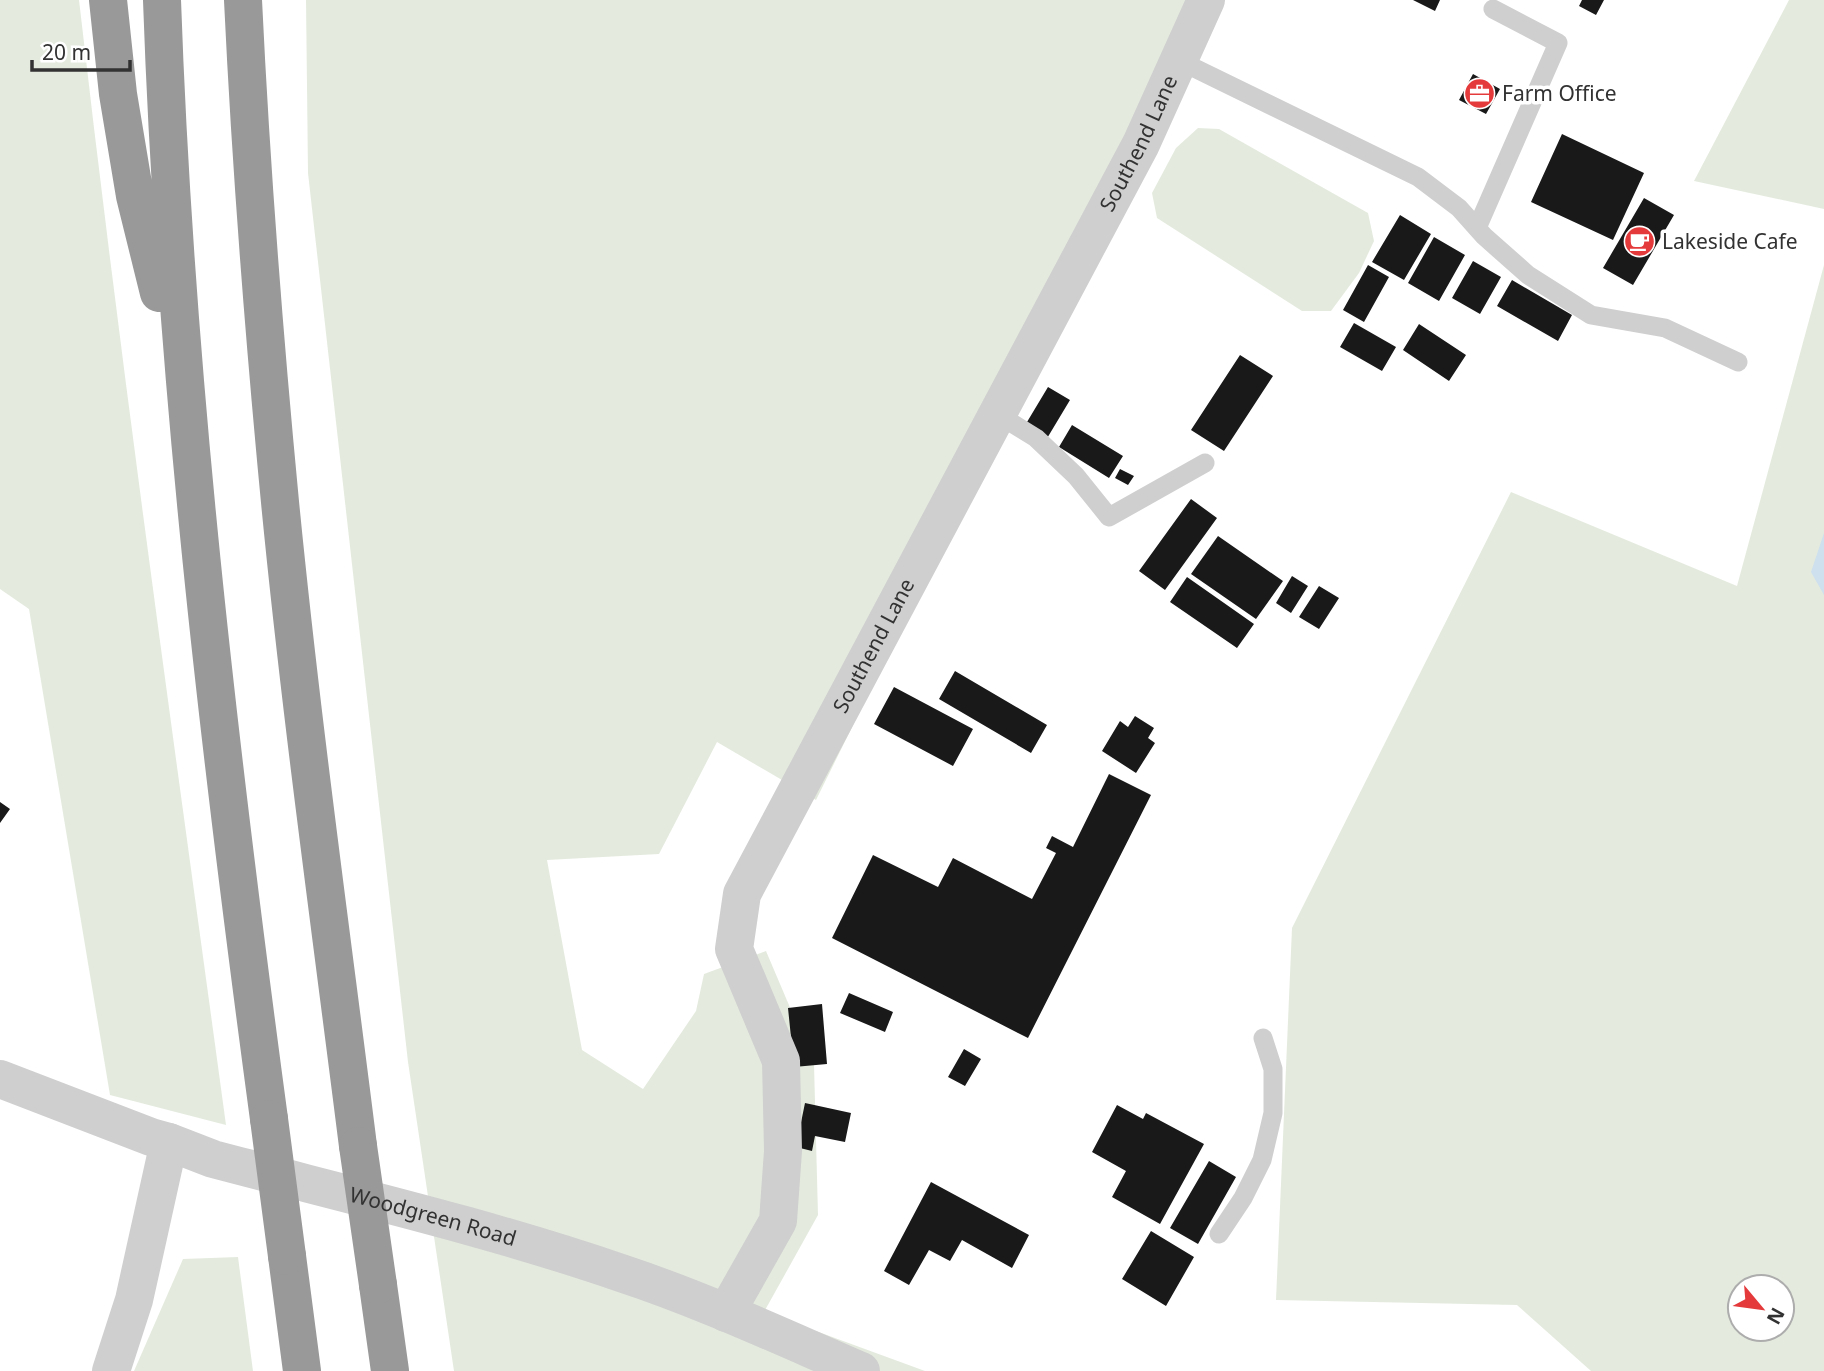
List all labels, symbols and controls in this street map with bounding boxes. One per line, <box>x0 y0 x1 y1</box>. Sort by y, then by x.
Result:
scale bar <box>32 28 130 72</box>
text: 20 m <box>42 38 91 66</box>
street label: Southend Lane <box>1093 70 1183 216</box>
office icon: Farm Office <box>1462 77 1496 111</box>
place label: Farm Office <box>1502 79 1617 107</box>
cafe icon: Lakeside Cafe <box>1622 225 1656 259</box>
place label: Lakeside Cafe <box>1662 227 1798 255</box>
street label: Southend Lane <box>826 573 920 718</box>
street label: Woodgreen Road <box>347 1180 520 1252</box>
north arrow <box>1726 1273 1796 1343</box>
text: N <box>1761 1303 1791 1329</box>

